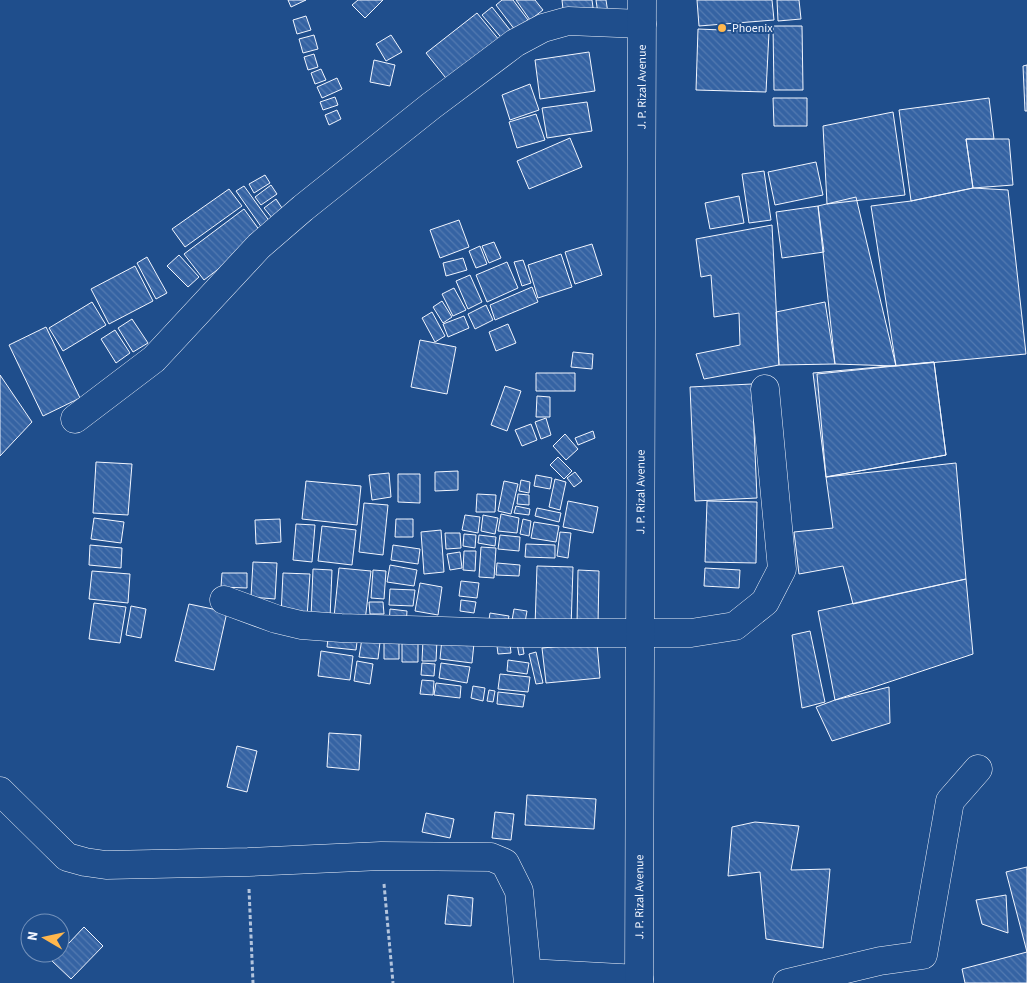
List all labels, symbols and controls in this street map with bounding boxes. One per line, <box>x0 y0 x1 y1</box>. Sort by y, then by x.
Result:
place label: Phoenix <box>732 20 773 37</box>
marker: Phoenix <box>716 22 728 34</box>
street label: J. P. Rizal Avenue <box>633 44 650 129</box>
street label: J. P. Rizal Avenue <box>632 449 649 534</box>
street label: J. P. Rizal Avenue <box>631 854 648 939</box>
north arrow <box>20 913 70 963</box>
text: N <box>23 930 44 942</box>

